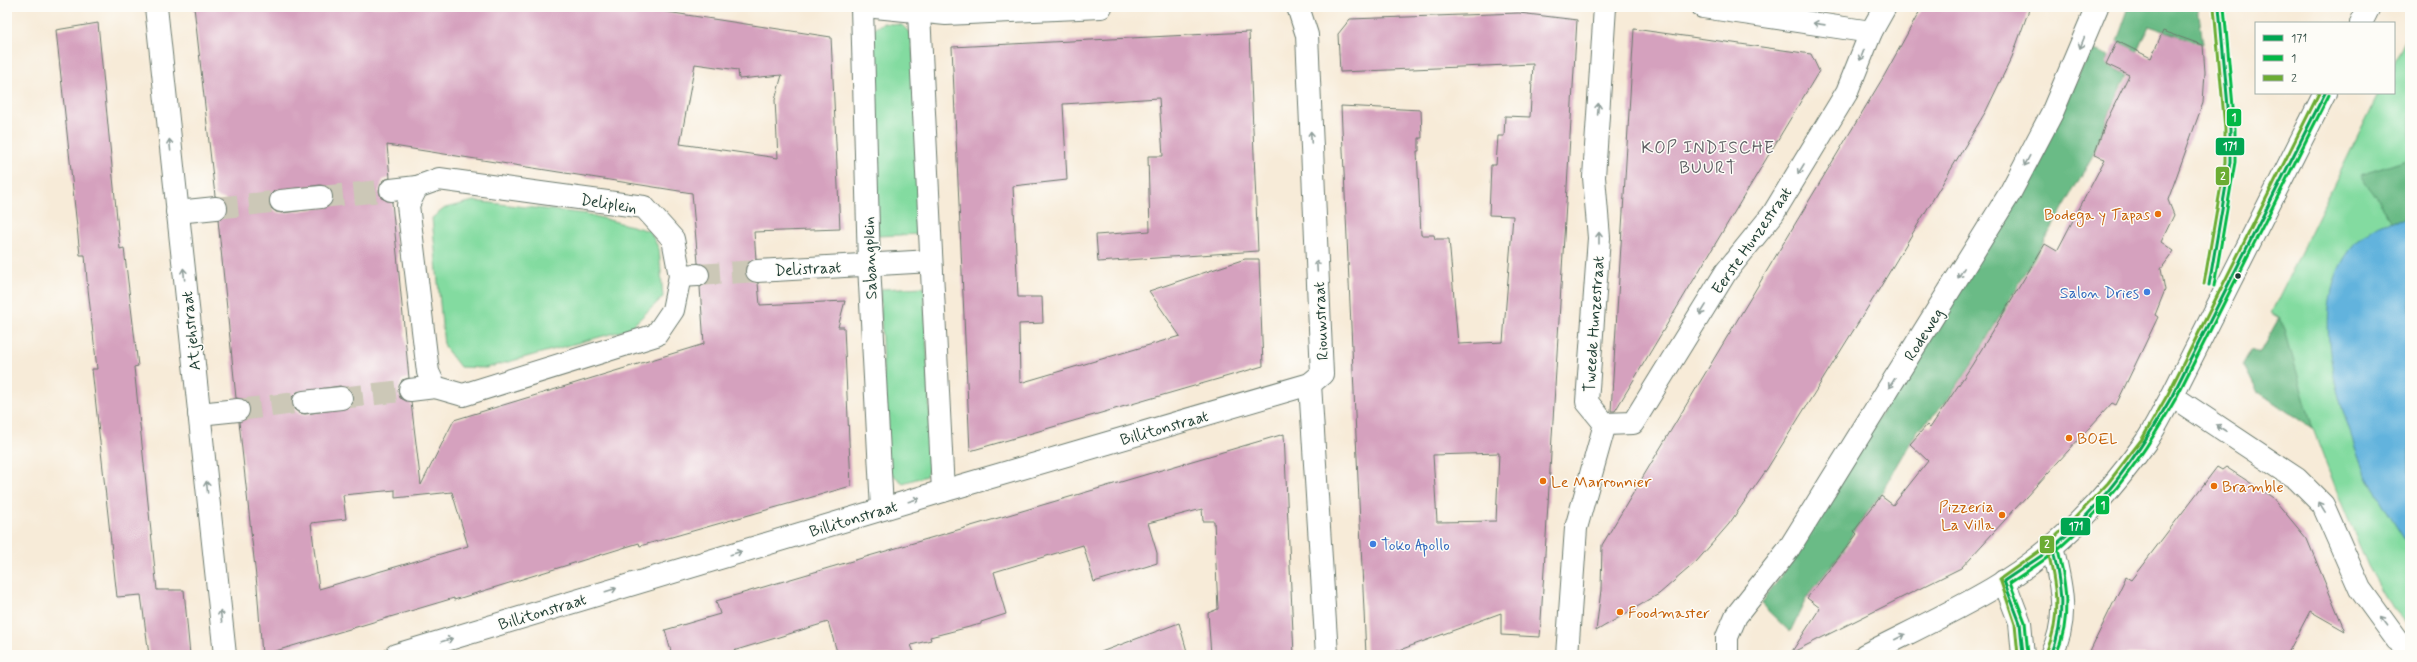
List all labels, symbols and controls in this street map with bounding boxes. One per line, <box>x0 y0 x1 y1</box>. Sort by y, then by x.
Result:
one-way arrow <box>1812 20 1825 28</box>
legend <box>2255 22 2395 94</box>
text: 171 <box>2291 31 2307 47</box>
one-way arrow <box>2078 37 2086 49</box>
one-way arrow <box>1857 48 1865 60</box>
text: 1 <box>2291 51 2296 67</box>
text: 2 <box>2291 71 2297 87</box>
one-way arrow <box>1594 103 1602 116</box>
line badge: 1 <box>2226 108 2242 127</box>
text: 1 <box>2232 111 2237 125</box>
one-way arrow <box>1308 130 1315 143</box>
district label: KOP INDISCHE BUURT <box>1641 137 1775 179</box>
line badge: 171 <box>2215 137 2245 156</box>
one-way arrow <box>166 139 174 152</box>
text: 171 <box>2223 140 2237 154</box>
one-way arrow <box>2023 155 2031 167</box>
one-way arrow <box>1796 163 1804 175</box>
line badge: 2 <box>2215 166 2230 186</box>
text: 2 <box>2220 170 2226 184</box>
street label: Eerste Hunzestraat <box>1707 183 1797 299</box>
street label: Deliplein <box>579 190 638 219</box>
place label: Bodega y Tapas <box>2044 205 2150 227</box>
marker: Bodega y Tapas <box>2153 209 2163 219</box>
street label: Sabangplein <box>859 216 882 300</box>
one-way arrow <box>1595 232 1602 245</box>
street label: Tweede Hunzestraat <box>1579 255 1610 393</box>
street label: Delistraat <box>774 257 842 282</box>
one-way arrow <box>1314 260 1321 273</box>
one-way arrow <box>1957 267 1965 278</box>
one-way arrow <box>180 268 188 281</box>
unlabelled marker <box>2233 271 2243 281</box>
street label: Riouwstraat <box>1309 281 1334 361</box>
place label: Salon Dries <box>2060 283 2139 304</box>
marker: Salon Dries <box>2142 287 2152 297</box>
street label: Atjehstraat <box>177 290 206 372</box>
one-way arrow <box>1699 304 1707 315</box>
street label: Rodeweg <box>1900 304 1949 365</box>
one-way arrow <box>1888 377 1896 389</box>
street label: Billitonstraat <box>1118 406 1211 451</box>
one-way arrow <box>2215 423 2227 431</box>
place label: BOEL <box>2077 429 2118 450</box>
marker: BOEL <box>2064 433 2074 443</box>
place label: Le Marronnier <box>1551 472 1652 493</box>
marker: Le Marronnier <box>1538 476 1548 486</box>
place label: Bramble <box>2222 477 2284 498</box>
one-way arrow <box>203 481 211 494</box>
marker: Bramble <box>2209 481 2219 491</box>
line badge: 1 <box>2095 495 2110 515</box>
street label: Billitonstraat <box>807 496 900 543</box>
one-way arrow <box>907 496 920 503</box>
place label: Pizzeria La Villa <box>1939 497 1994 536</box>
text: 1 <box>2101 499 2106 513</box>
one-way arrow <box>2318 501 2326 513</box>
marker: Pizzeria La Villa <box>1997 510 2007 520</box>
line badge: 171 <box>2060 517 2091 536</box>
text: 171 <box>2069 520 2083 534</box>
place label: Toko Apollo <box>1381 535 1450 557</box>
line badge: 2 <box>2039 535 2055 554</box>
text: 2 <box>2044 538 2050 552</box>
marker: Toko Apollo <box>1368 539 1378 549</box>
one-way arrow <box>729 549 742 556</box>
one-way arrow <box>605 586 618 593</box>
street label: Billitonstraat <box>496 589 589 636</box>
place label: Foodmaster <box>1628 603 1710 624</box>
marker: Foodmaster <box>1615 607 1625 617</box>
one-way arrow <box>218 610 225 623</box>
one-way arrow <box>2379 615 2388 626</box>
one-way arrow <box>1894 633 1906 640</box>
one-way arrow <box>440 636 453 643</box>

